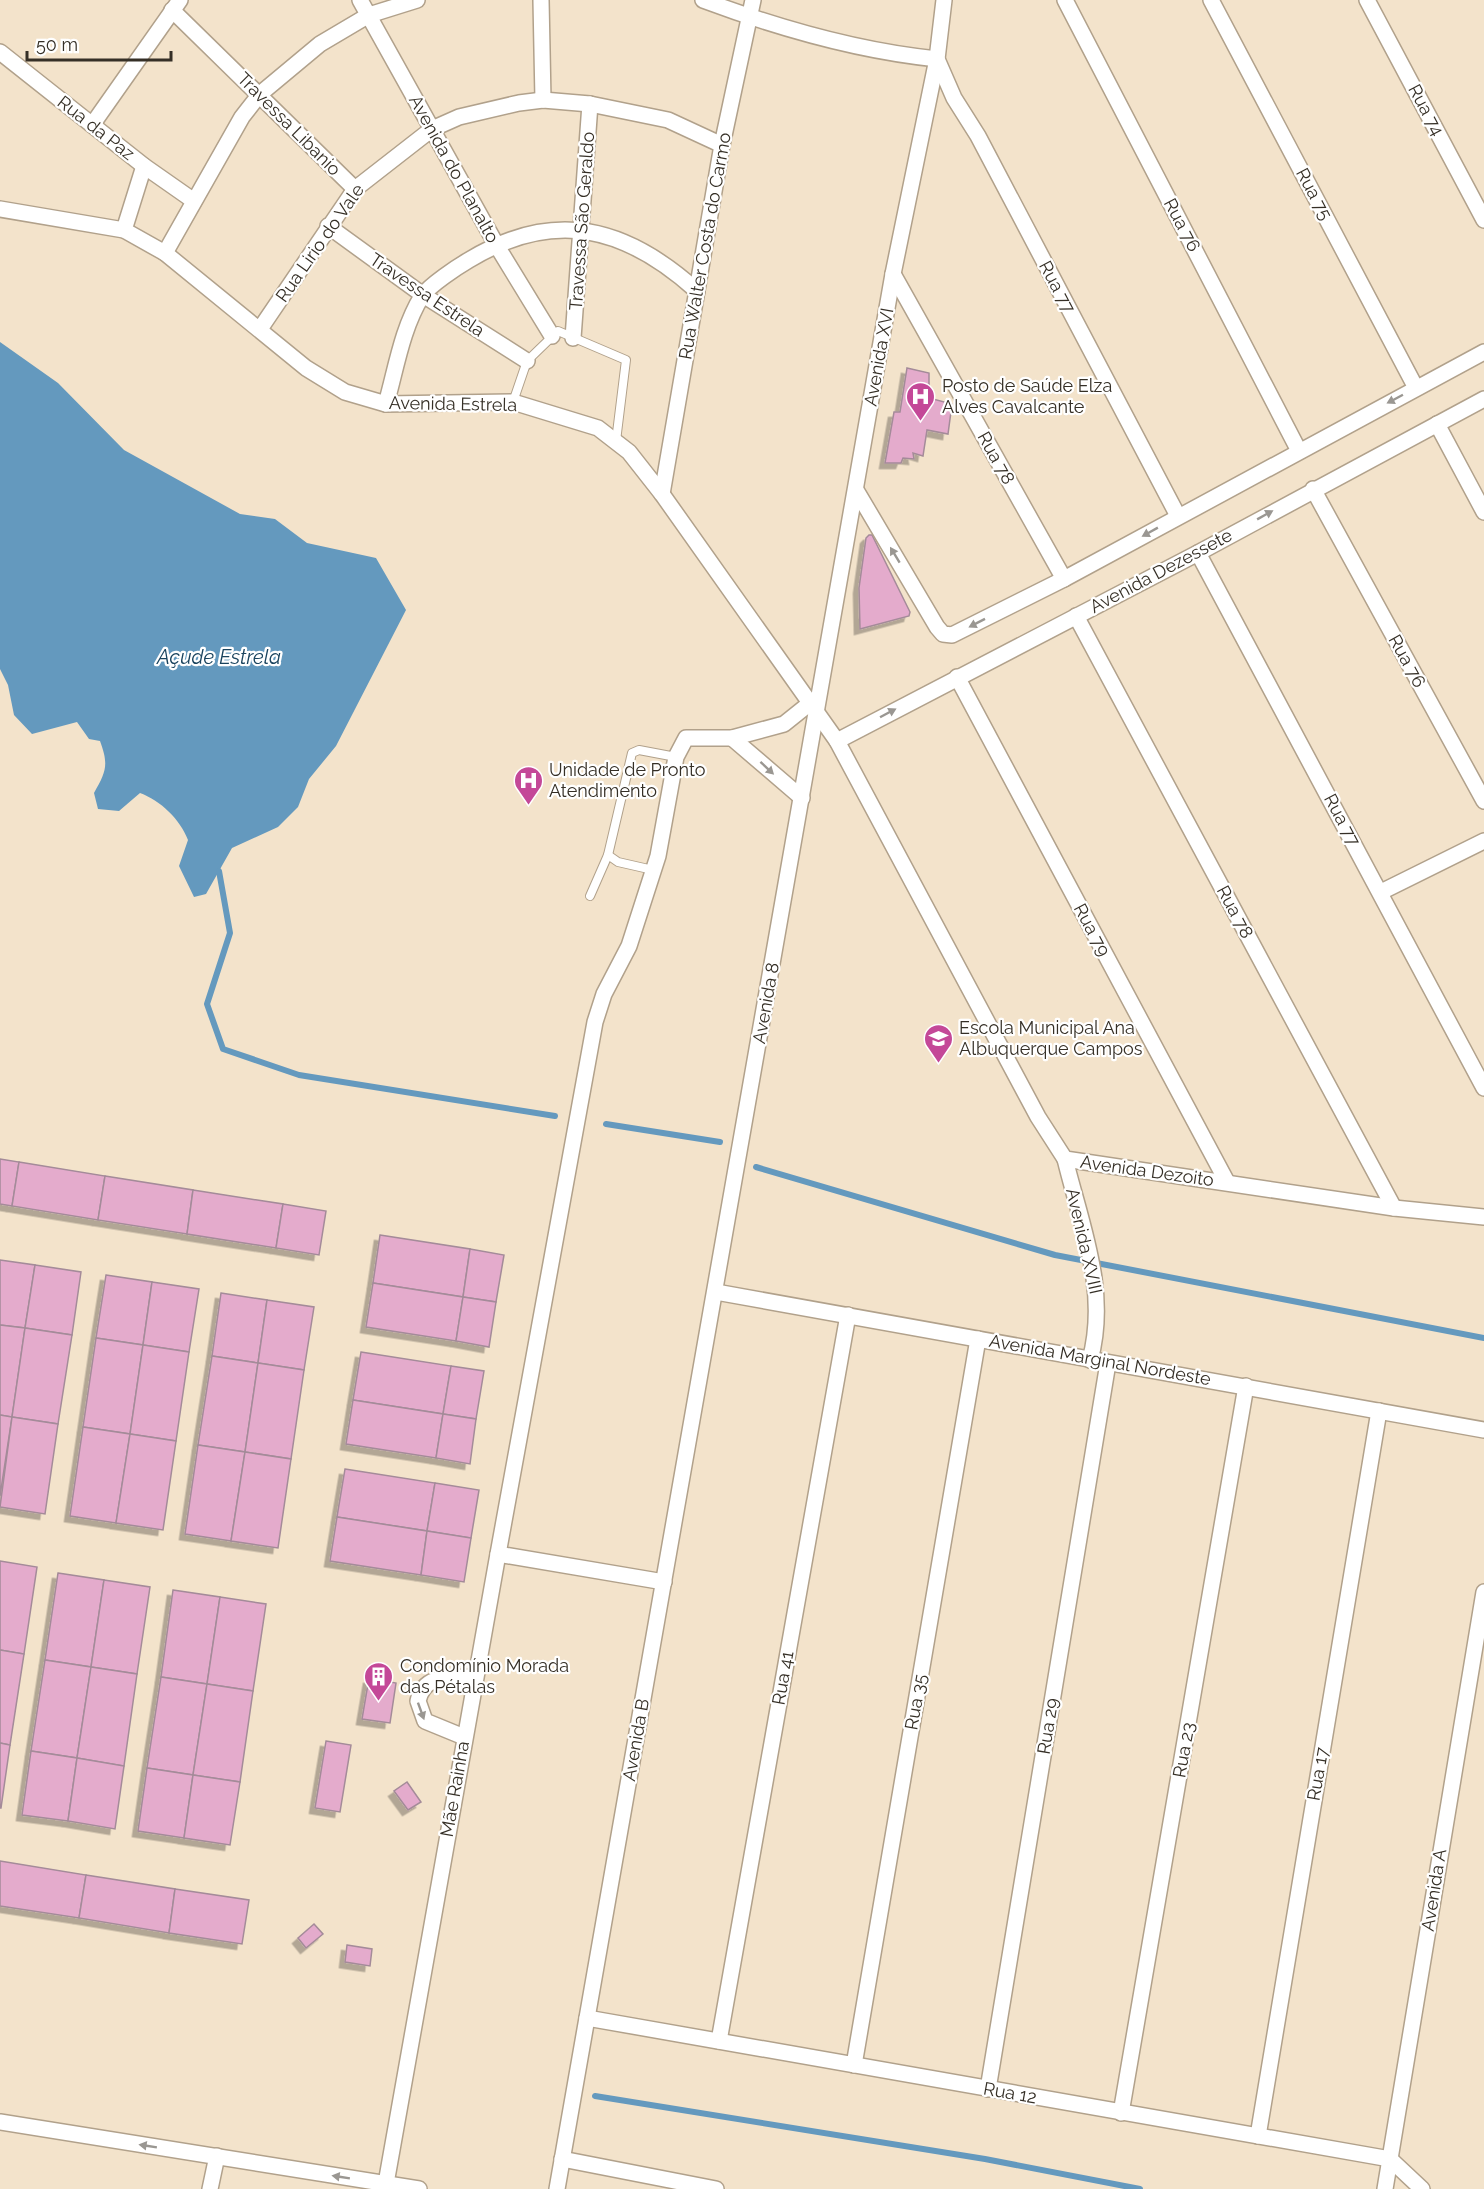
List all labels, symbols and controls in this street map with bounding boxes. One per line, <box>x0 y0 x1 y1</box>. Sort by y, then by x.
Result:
scale bar <box>27 24 171 62</box>
text: 50 m <box>36 34 78 55</box>
street label: Travessa Libanio <box>233 68 346 180</box>
street label: Rua 74 <box>1404 80 1449 139</box>
street label: Rua da Paz <box>54 91 139 164</box>
street label: Avenida do Planalto <box>405 91 504 247</box>
street label: Travessa São Geraldo <box>565 131 598 311</box>
street label: Rua Walter Costa do Carmo <box>674 131 735 361</box>
street label: Rua 75 <box>1292 164 1337 224</box>
street label: Rua Lirio do Vale <box>271 179 368 306</box>
street label: Rua 76 <box>1160 195 1205 255</box>
street label: Travessa Estrela <box>366 248 489 341</box>
street label: Rua 77 <box>1035 257 1080 317</box>
street label: Avenida XVI <box>860 306 897 408</box>
place label: Posto de Saúde Elza Alves Cavalcante <box>942 375 1112 417</box>
hospital icon: Posto de Saúde Elza Alves Cavalcante <box>905 380 937 422</box>
street label: Avenida Estrela <box>389 392 517 415</box>
one-way arrow <box>1386 394 1403 404</box>
street label: Rua 78 <box>973 428 1019 488</box>
one-way arrow <box>1257 510 1274 520</box>
street label: Avenida Dezessete <box>1086 524 1236 617</box>
one-way arrow <box>1141 526 1158 536</box>
one-way arrow <box>890 547 901 563</box>
one-way arrow <box>969 618 986 627</box>
street label: Rua 76 <box>1384 631 1431 691</box>
water label: Açude Estrela <box>156 645 281 669</box>
one-way arrow <box>880 709 897 718</box>
place label: Unidade de Pronto Atendimento <box>549 759 706 801</box>
one-way arrow <box>759 761 774 774</box>
hospital icon: Unidade de Pronto Atendimento <box>512 764 544 806</box>
street label: Rua 77 <box>1320 790 1365 850</box>
street label: Rua 78 <box>1213 882 1258 942</box>
street label: Rua 79 <box>1070 900 1115 960</box>
street label: Avenida 8 <box>748 961 783 1045</box>
place label: Escola Municipal Ana Albuquerque Campos <box>959 1017 1143 1059</box>
school or university icon: Escola Municipal Ana Albuquerque Campos <box>922 1022 954 1064</box>
street label: Avenida Dezoito <box>1079 1151 1215 1190</box>
street label: Avenida XVIII <box>1062 1186 1107 1296</box>
street label: Avenida Marginal Nordeste <box>988 1330 1213 1389</box>
street label: Rua 41 <box>767 1649 798 1706</box>
place label: Condomínio Morada das Pétalas <box>400 1655 569 1697</box>
building icon: Condomínio Morada das Pétalas <box>363 1660 395 1702</box>
street label: Rua 35 <box>900 1672 931 1731</box>
street label: Rua 29 <box>1033 1696 1062 1756</box>
street label: Avenida B <box>618 1697 653 1783</box>
one-way arrow <box>417 1702 427 1720</box>
street label: Rua 23 <box>1168 1721 1199 1779</box>
street label: Mãe Rainha <box>436 1739 473 1838</box>
street label: Rua 17 <box>1302 1745 1333 1802</box>
street label: Avenida A <box>1417 1847 1450 1933</box>
street label: Rua 12 <box>982 2077 1038 2108</box>
one-way arrow <box>139 2141 158 2150</box>
one-way arrow <box>331 2172 350 2181</box>

